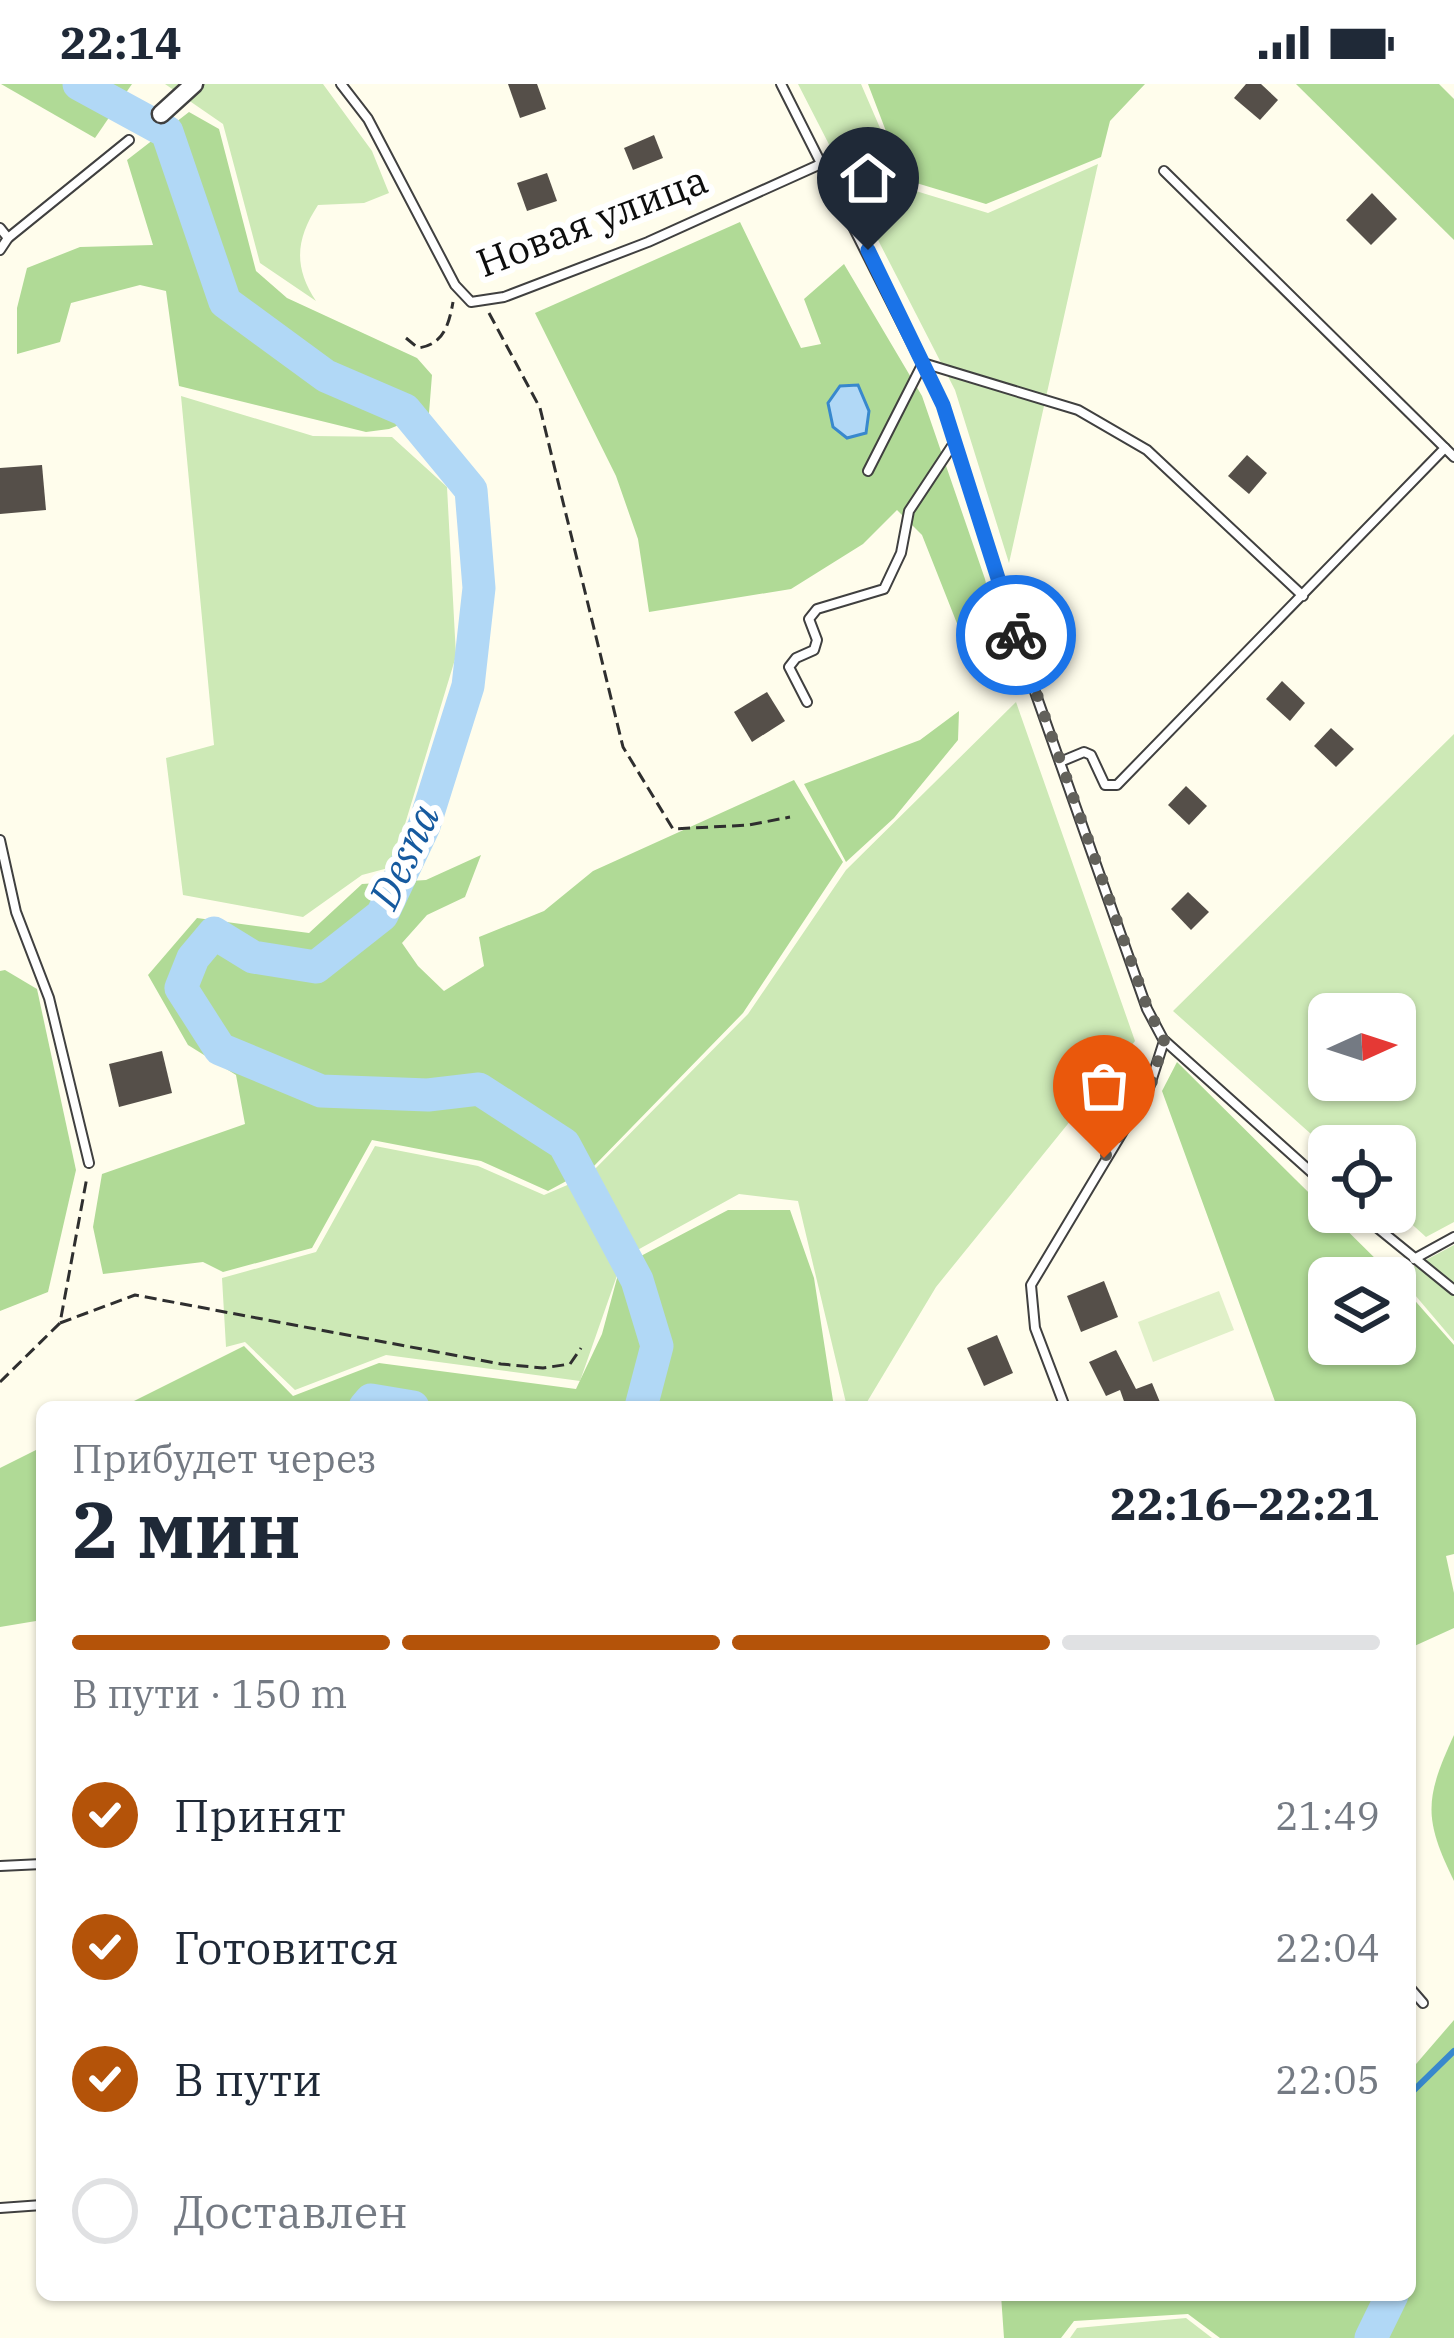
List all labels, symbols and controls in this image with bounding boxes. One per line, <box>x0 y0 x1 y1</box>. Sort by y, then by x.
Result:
text: 22:14 <box>60 13 182 71</box>
pin <box>817 127 919 250</box>
icon: home <box>835 145 901 211</box>
street label: Новая улица <box>469 153 714 288</box>
courier <box>956 575 1076 695</box>
icon: bike <box>983 602 1049 668</box>
water label: Desna <box>355 795 452 918</box>
north arrow <box>1308 993 1416 1101</box>
map controls <box>1308 993 1416 1365</box>
pin <box>1053 1035 1155 1158</box>
icon: bag <box>1071 1053 1137 1119</box>
button: locate <box>1308 1125 1416 1233</box>
button: layers <box>1308 1257 1416 1365</box>
text: Прибудет через <box>72 1433 377 1484</box>
text: 22:16–22:21 <box>1110 1474 1380 1532</box>
text: 2 мин <box>72 1478 301 1579</box>
text: В пути · 150 m <box>72 1668 347 1719</box>
icon: check <box>72 1782 138 1848</box>
text: Принят <box>174 1786 346 1844</box>
text: 21:49 <box>1275 1790 1380 1841</box>
icon: check <box>72 1914 138 1980</box>
text: Готовится <box>174 1918 399 1976</box>
text: 22:04 <box>1275 1922 1380 1973</box>
icon: check <box>72 2046 138 2112</box>
text: В пути <box>174 2050 322 2108</box>
text: 22:05 <box>1275 2054 1380 2105</box>
text: Доставлен <box>174 2182 408 2240</box>

